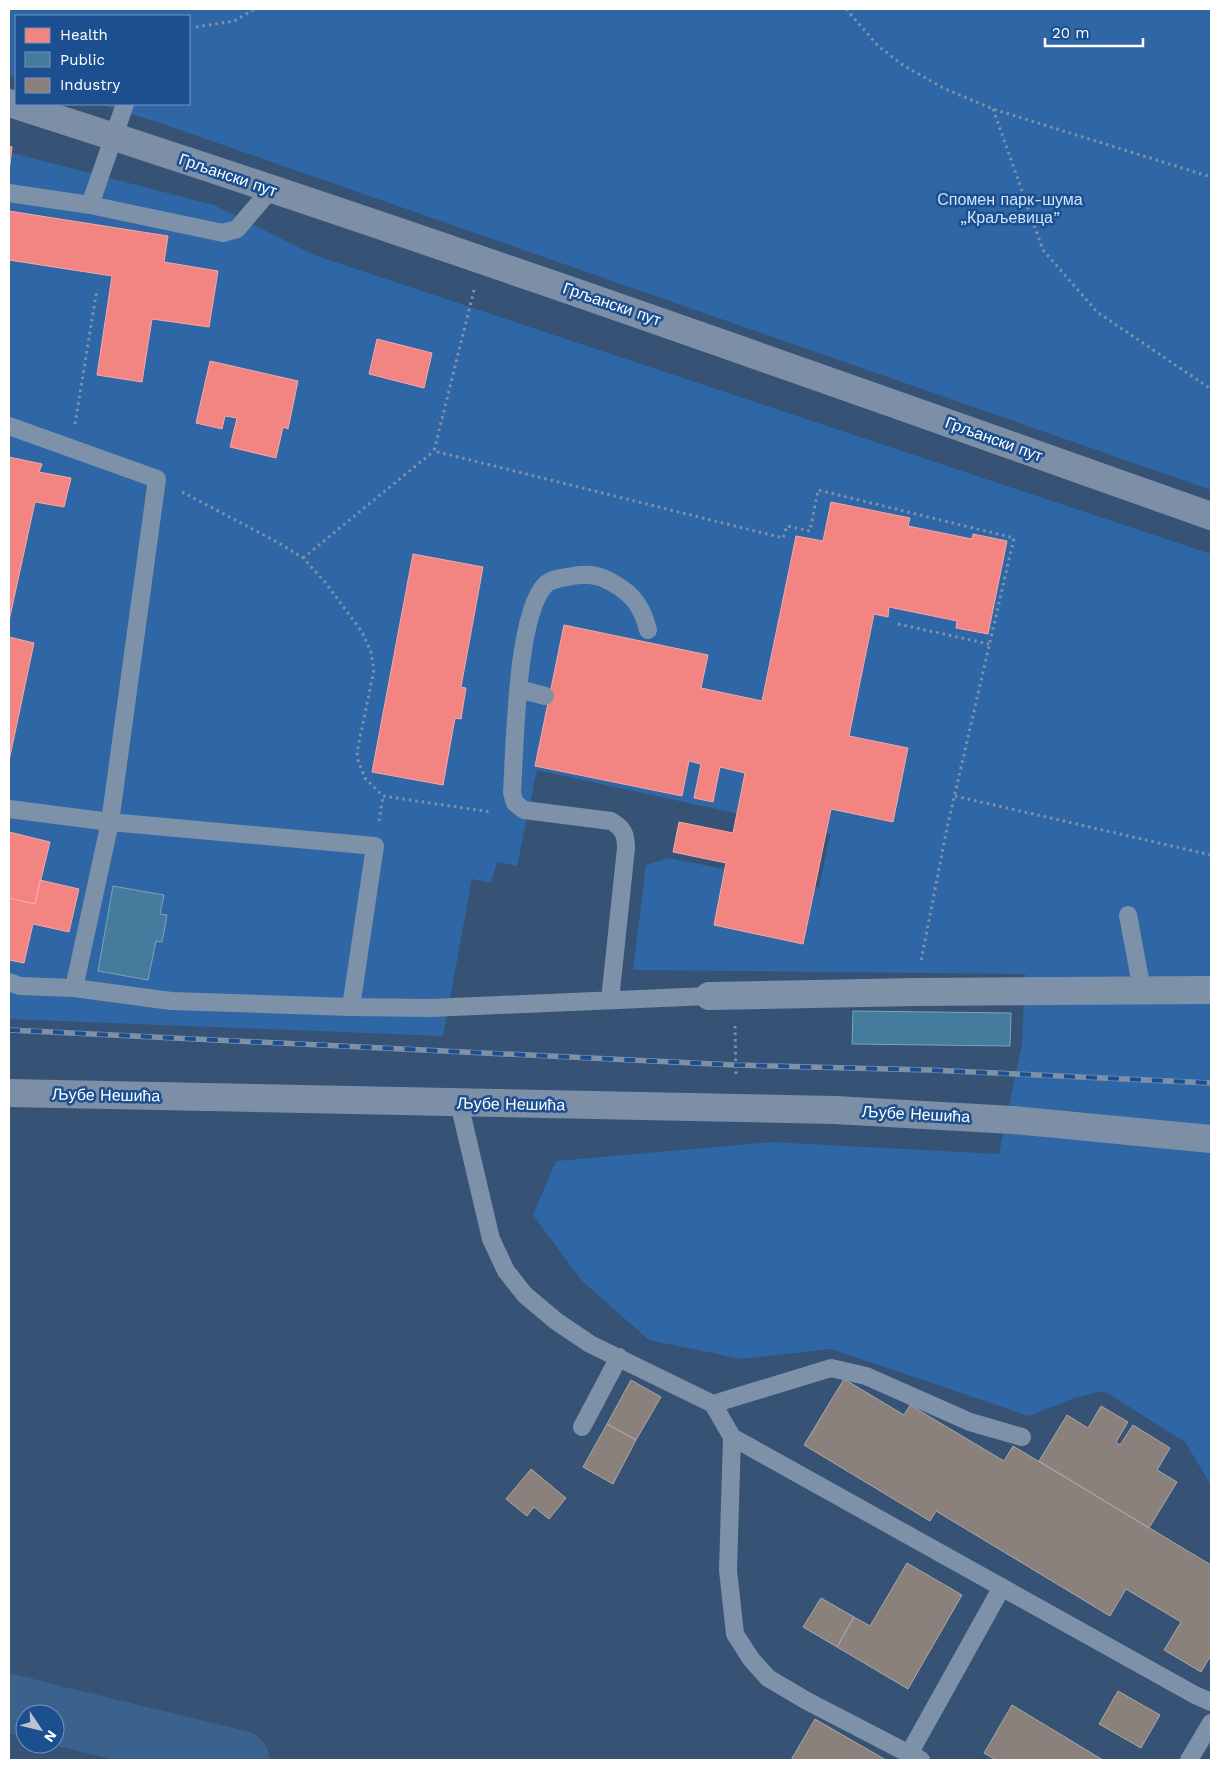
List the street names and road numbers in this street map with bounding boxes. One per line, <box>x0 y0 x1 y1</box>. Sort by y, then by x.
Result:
street label: Грљански пут <box>177 149 280 201</box>
street label: Грљански пут <box>561 278 664 330</box>
street label: Грљански пут <box>943 413 1046 466</box>
street label: Љубе Нешића <box>52 1085 160 1105</box>
street label: Љубе Нешића <box>457 1094 565 1114</box>
street label: Љубе Нешића <box>861 1102 971 1126</box>

